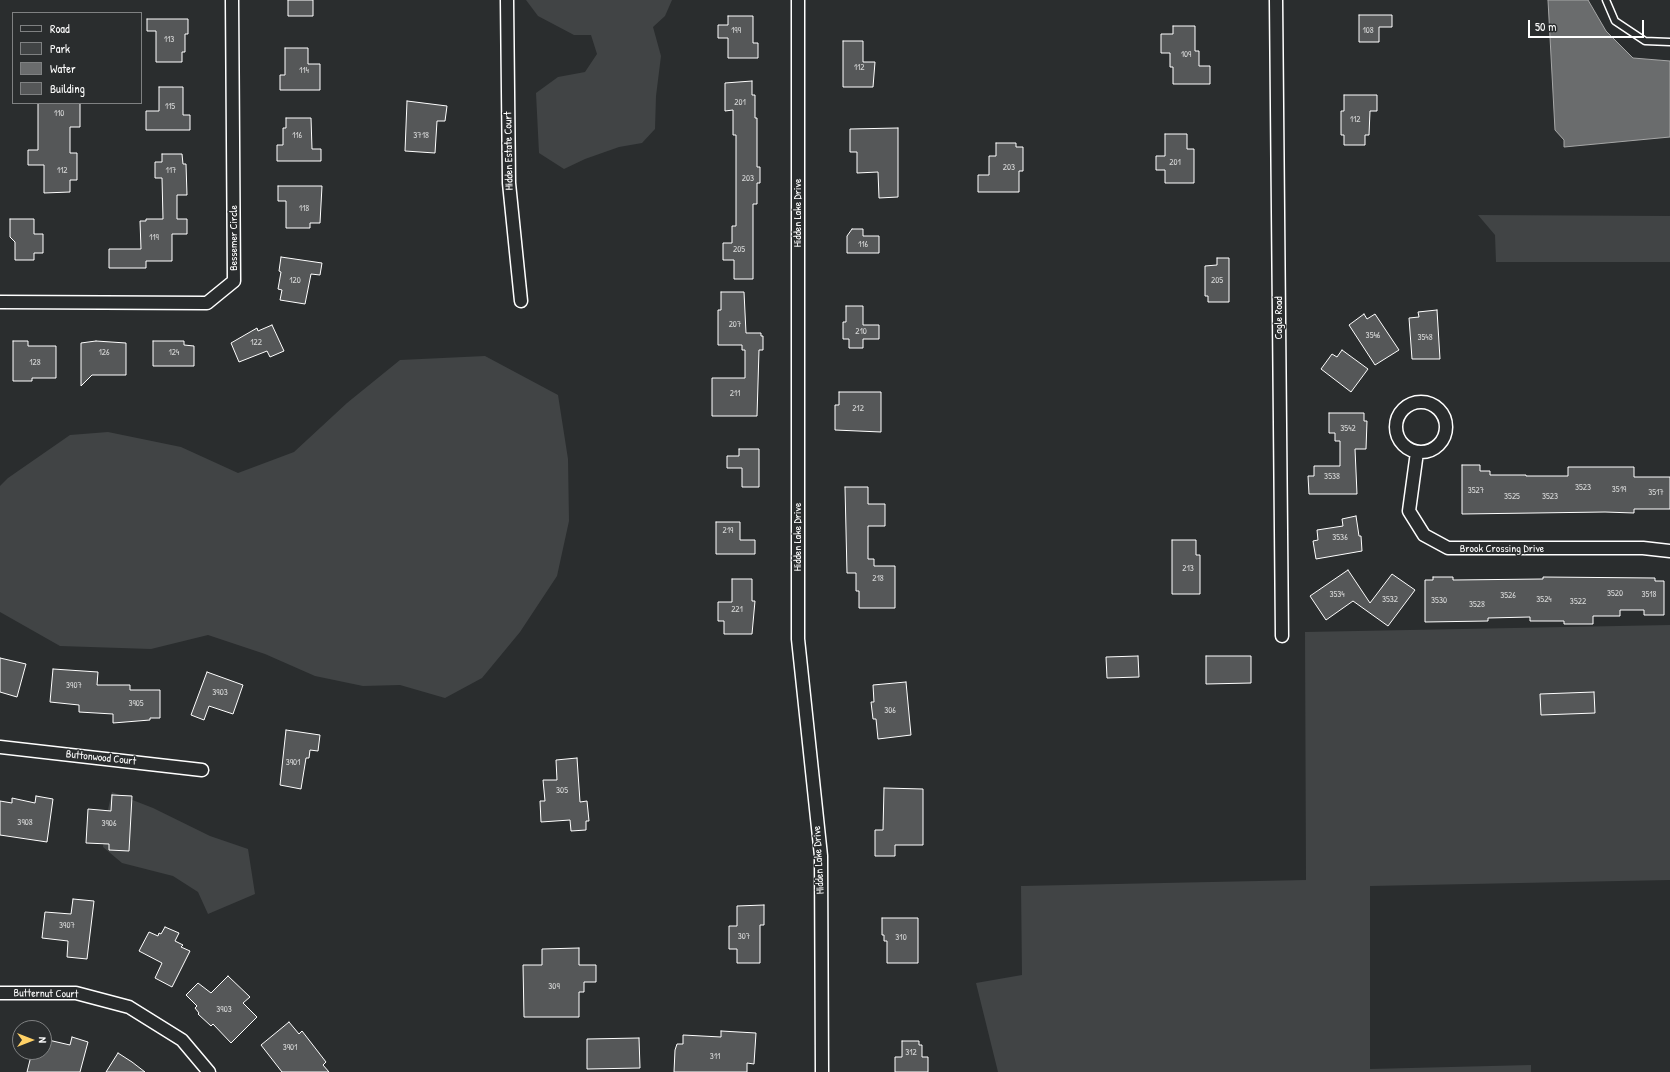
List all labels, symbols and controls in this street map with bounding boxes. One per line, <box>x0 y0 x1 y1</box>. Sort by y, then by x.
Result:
legend <box>12 12 142 104</box>
scale bar <box>1530 12 1646 38</box>
text: 50 m <box>1535 18 1556 35</box>
text: Road <box>50 20 70 37</box>
house number: 199 <box>731 26 741 36</box>
house number: 108 <box>1362 26 1374 36</box>
house number: 113 <box>164 35 174 45</box>
text: Park <box>50 40 70 57</box>
house number: 109 <box>1181 50 1191 60</box>
text: Water <box>50 60 76 77</box>
house number: 112 <box>854 63 864 73</box>
house number: 114 <box>299 66 309 76</box>
text: Building <box>50 80 85 97</box>
house number: 201 <box>734 98 746 108</box>
house number: 115 <box>165 102 175 112</box>
house number: 110 <box>54 109 64 119</box>
street label: Hidden Estate Court <box>502 111 516 191</box>
house number: 112 <box>1350 115 1360 125</box>
house number: 116 <box>292 131 302 141</box>
house number: 3718 <box>413 131 429 141</box>
house number: 201 <box>1169 158 1181 168</box>
house number: 203 <box>1003 163 1015 173</box>
house number: 112 <box>57 166 67 176</box>
house number: 117 <box>166 166 176 176</box>
house number: 203 <box>742 174 754 184</box>
street label: Hidden Lake Drive <box>791 179 805 247</box>
house number: 118 <box>299 204 309 214</box>
street label: Bessemer Circle <box>227 205 241 271</box>
house number: 119 <box>149 233 159 243</box>
house number: 116 <box>858 240 868 250</box>
house number: 205 <box>733 245 745 255</box>
house number: 120 <box>289 276 301 286</box>
house number: 205 <box>1211 276 1223 286</box>
street label: Cagle Road <box>1272 296 1286 340</box>
house number: 207 <box>729 320 741 330</box>
house number: 210 <box>855 327 867 337</box>
house number: 3546 <box>1366 331 1380 341</box>
house number: 3548 <box>1417 333 1433 343</box>
house number: 122 <box>250 338 262 348</box>
house number: 126 <box>98 348 110 358</box>
house number: 124 <box>169 348 179 358</box>
house number: 128 <box>29 358 41 368</box>
house number: 211 <box>730 389 740 399</box>
house number: 212 <box>852 404 864 414</box>
house number: 3542 <box>1340 424 1356 434</box>
house number: 3538 <box>1324 472 1340 482</box>
house number: 3523 <box>1575 483 1591 493</box>
house number: 3519 <box>1612 485 1626 495</box>
house number: 3527 <box>1468 486 1484 496</box>
house number: 3517 <box>1648 488 1664 498</box>
house number: 3525 <box>1504 492 1520 502</box>
house number: 3523 <box>1542 492 1558 502</box>
street label: Hidden Lake Drive <box>791 503 805 571</box>
house number: 219 <box>723 526 733 536</box>
house number: 3536 <box>1332 533 1348 543</box>
street label: Brook Crossing Drive <box>1460 542 1544 556</box>
house number: 213 <box>1182 564 1194 574</box>
house number: 218 <box>872 574 884 584</box>
house number: 3520 <box>1607 589 1623 599</box>
house number: 3534 <box>1329 590 1345 600</box>
house number: 3518 <box>1641 590 1657 600</box>
house number: 3526 <box>1500 591 1516 601</box>
house number: 3532 <box>1382 595 1398 605</box>
house number: 3524 <box>1536 595 1552 605</box>
house number: 3530 <box>1431 596 1447 606</box>
house number: 3522 <box>1570 597 1586 607</box>
house number: 3528 <box>1469 600 1485 610</box>
house number: 221 <box>731 605 743 615</box>
house number: 3907 <box>66 681 82 691</box>
house number: 3903 <box>212 688 228 698</box>
house number: 3905 <box>128 699 144 709</box>
house number: 306 <box>884 706 896 716</box>
street label: Buttonwood Court <box>65 748 137 768</box>
house number: 3901 <box>286 758 300 768</box>
house number: 305 <box>556 786 568 796</box>
house number: 3908 <box>17 818 33 828</box>
house number: 3906 <box>102 819 116 829</box>
street label: Hidden Lake Drive <box>811 825 827 895</box>
house number: 3907 <box>59 921 75 931</box>
house number: 307 <box>738 932 750 942</box>
house number: 310 <box>895 933 907 943</box>
house number: 309 <box>548 982 560 992</box>
street label: Butternut Court <box>14 987 78 1001</box>
house number: 3903 <box>216 1005 232 1015</box>
north arrow <box>12 1020 52 1060</box>
text: N <box>36 1037 50 1043</box>
house number: 3901 <box>283 1043 297 1053</box>
house number: 312 <box>905 1048 917 1058</box>
house number: 311 <box>710 1052 720 1062</box>

